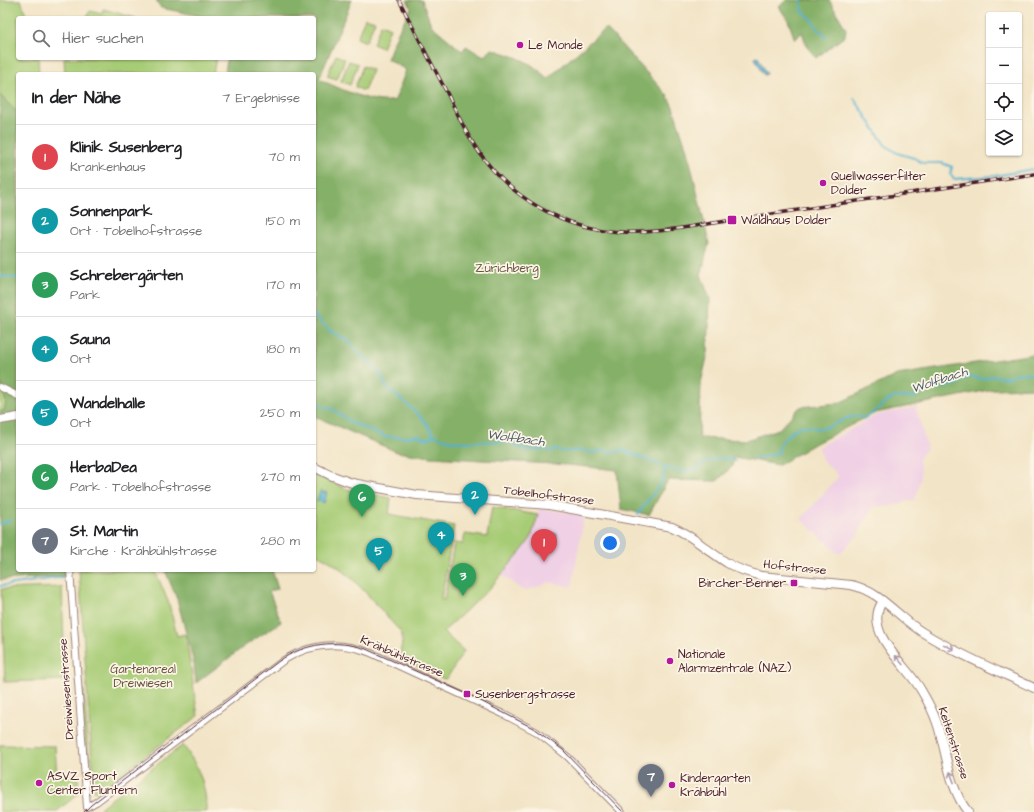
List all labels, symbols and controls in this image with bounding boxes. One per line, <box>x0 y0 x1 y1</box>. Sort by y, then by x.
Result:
map controls <box>986 12 1022 156</box>
button: + <box>986 12 1022 48</box>
search box <box>16 16 316 60</box>
icon: search <box>30 27 52 49</box>
text: Hier suchen <box>62 28 143 49</box>
place label: Le Monde <box>528 37 583 54</box>
marker: Le Monde <box>515 40 525 50</box>
button: − <box>986 48 1022 84</box>
button: locate <box>986 84 1022 120</box>
text: In der Nähe <box>32 86 121 110</box>
text: 7 Ergebnisse <box>222 89 300 107</box>
button: layers <box>986 120 1022 156</box>
text: Klinik Susenberg <box>70 137 182 158</box>
text: 1 <box>44 148 46 166</box>
text: 70 m <box>268 148 300 166</box>
text: Krankenhaus <box>70 158 146 176</box>
place label: Quellwasserfilter Dolder <box>831 168 926 199</box>
marker: Quellwasserfilter Dolder <box>818 178 828 188</box>
text: Sonnenpark <box>70 201 152 222</box>
text: 2 <box>41 212 49 230</box>
text: 150 m <box>266 212 300 230</box>
place label: Waldhaus Dolder <box>741 212 831 229</box>
marker: Waldhaus Dolder <box>726 214 738 226</box>
text: Ort · Tobelhofstrasse <box>70 222 202 240</box>
park label: Zürichberg <box>475 260 539 278</box>
text: Schrebergärten <box>70 265 183 286</box>
text: 3 <box>42 276 48 294</box>
text: 170 m <box>267 276 300 294</box>
text: Park <box>70 286 100 304</box>
text: Sauna <box>70 329 110 350</box>
text: 4 <box>41 340 49 358</box>
text: 180 m <box>266 340 300 358</box>
text: Ort <box>70 350 91 368</box>
water label: Wolfbach <box>909 362 970 397</box>
text: Wandelhalle <box>70 393 145 414</box>
text: 5 <box>40 404 50 422</box>
text: 250 m <box>260 404 300 422</box>
text: Ort <box>70 414 91 432</box>
water label: Wolfbach <box>486 425 546 451</box>
text: HerbaDea <box>70 457 137 478</box>
text: 6 <box>41 468 49 486</box>
text: 270 m <box>261 468 300 486</box>
text: Park · Tobelhofstrasse <box>70 478 211 496</box>
street label: Tobelhofstrasse <box>503 481 596 510</box>
pin: 2 <box>462 482 488 515</box>
pin: 6 <box>349 484 375 517</box>
text: St. Martin <box>70 521 138 542</box>
pin: 4 <box>428 522 454 555</box>
pin: 1 <box>531 529 557 562</box>
text: 7 <box>41 532 49 550</box>
text: 280 m <box>261 532 300 550</box>
your location <box>600 533 620 553</box>
pin: 5 <box>366 538 392 571</box>
text: Kirche · Krähbühlstrasse <box>70 542 217 560</box>
street label: Hofstrasse <box>763 556 828 579</box>
pin: 3 <box>450 563 476 596</box>
place label: Bircher-Benner <box>699 575 786 592</box>
marker: Bircher-Benner <box>789 578 799 588</box>
street label: Krähbühlstrasse <box>358 631 446 682</box>
street label: Dreiwiesenstrasse <box>54 637 79 740</box>
one-way arrow <box>943 644 955 651</box>
place label: Nationale Alarmzentrale (NAZ) <box>678 646 791 677</box>
one-way arrow <box>894 654 903 665</box>
marker: Nationale Alarmzentrale (NAZ) <box>665 656 675 666</box>
park label: Gartenareal Dreiwiesen <box>110 661 176 692</box>
place label: Susenbergstrasse <box>475 686 576 704</box>
marker: Susenbergstrasse <box>462 689 472 699</box>
street label: Keltenstrasse <box>934 705 973 782</box>
pin: 7 <box>638 764 664 797</box>
place label: ASVZ Sport Center Fluntern <box>47 768 137 799</box>
place label: Kindergarten Krähbühl <box>680 770 751 801</box>
one-way arrow <box>947 771 955 783</box>
marker: ASVZ Sport Center Fluntern <box>34 778 44 788</box>
marker: Kindergarten Krähbühl <box>667 780 677 790</box>

